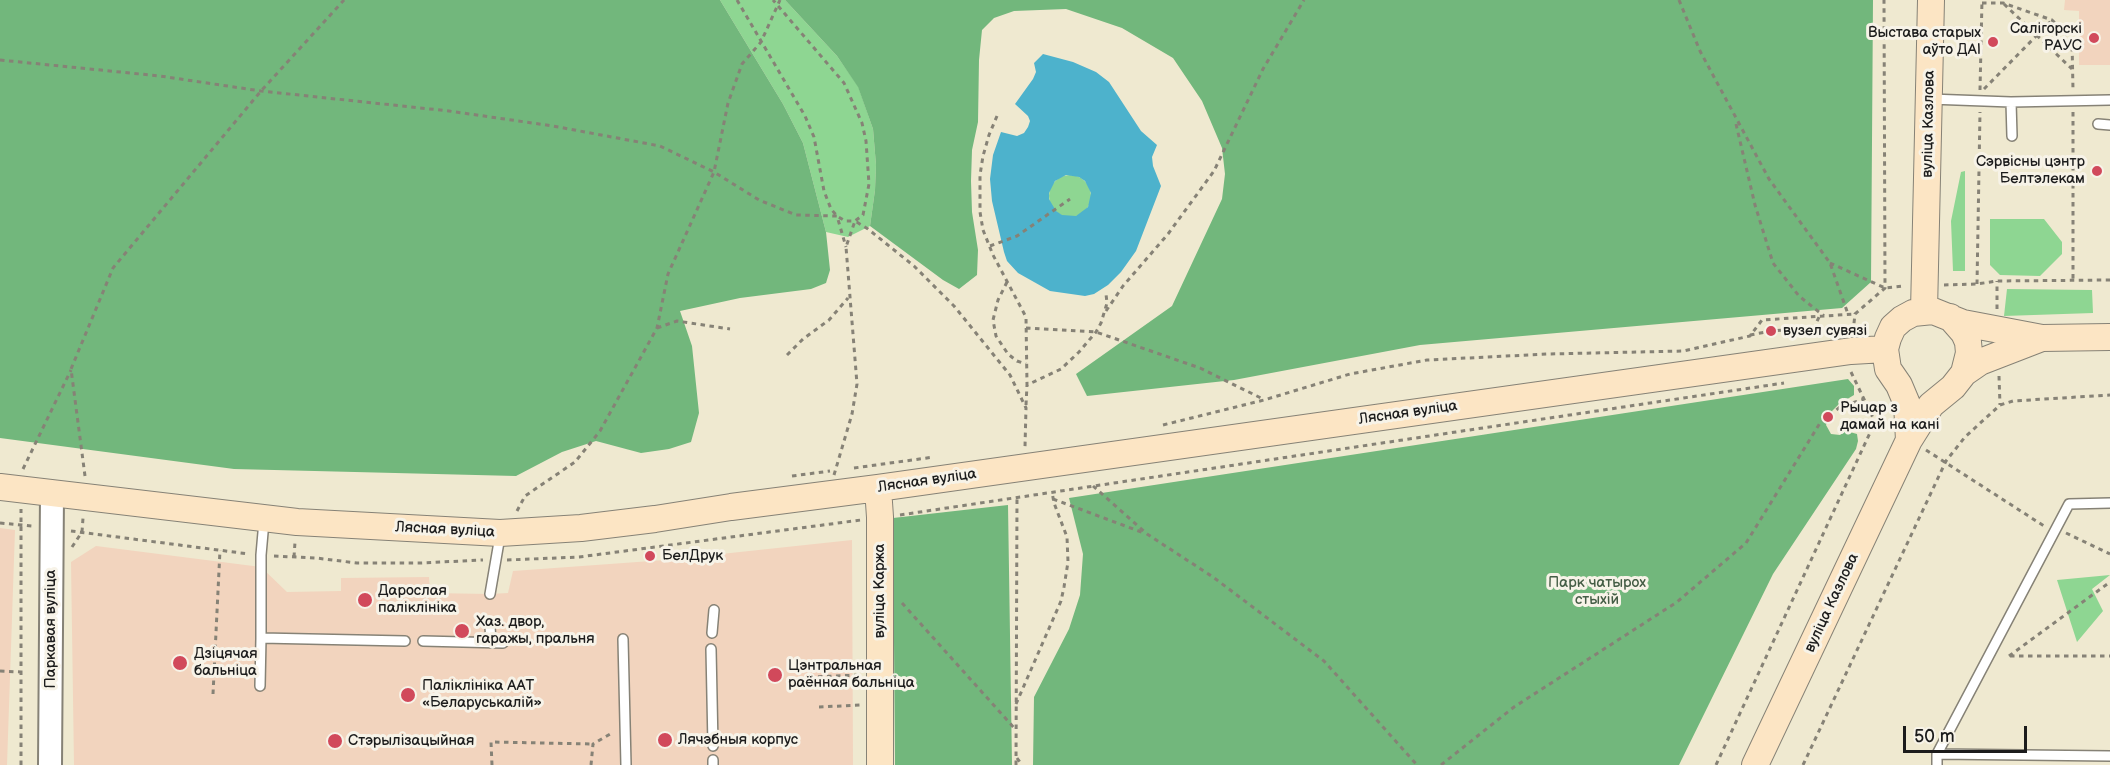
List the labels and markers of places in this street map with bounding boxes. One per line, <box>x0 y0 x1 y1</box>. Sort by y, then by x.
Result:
place label: Салігорскі РАУС <box>2010 20 2082 55</box>
place label: Выстава старых аўто ДАІ <box>1868 24 1981 59</box>
marker: Салігорскі РАУС <box>2087 31 2101 45</box>
marker: Выстава старых аўто ДАІ <box>1986 35 2000 49</box>
place label: Сэрвісны цэнтр Белтэлекам <box>1976 153 2085 188</box>
marker: Сэрвісны цэнтр Белтэлекам <box>2090 164 2104 178</box>
place label: вузел сувязі <box>1783 322 1867 340</box>
marker: вузел сувязі <box>1764 324 1778 338</box>
place label: Рыцар з дамай на кані <box>1840 399 1940 434</box>
marker: Рыцар з дамай на кані <box>1821 410 1835 424</box>
place label: БелДрук <box>662 547 723 565</box>
marker: БелДрук <box>643 549 657 563</box>
place label: Дарослая паліклініка <box>378 582 457 617</box>
marker: Дарослая паліклініка <box>356 591 374 609</box>
place label: Хаз. двор, гаражы, пральня <box>476 613 594 648</box>
marker: Хаз. двор, гаражы, пральня <box>453 622 471 640</box>
place label: Дзіцячая бальніца <box>194 645 258 680</box>
marker: Дзіцячая бальніца <box>171 654 189 672</box>
place label: Цэнтральная раённая бальніца <box>788 657 915 692</box>
marker: Цэнтральная раённая бальніца <box>766 666 784 684</box>
place label: Паліклініка ААТ «Беларуськалій» <box>422 677 542 712</box>
marker: Паліклініка ААТ «Беларуськалій» <box>399 686 417 704</box>
marker: Лячэбныя корпус <box>656 731 674 749</box>
place label: Лячэбныя корпус <box>678 731 798 749</box>
marker: Стэрылізацыйная <box>326 732 344 750</box>
place label: Стэрылізацыйная <box>348 732 474 750</box>

